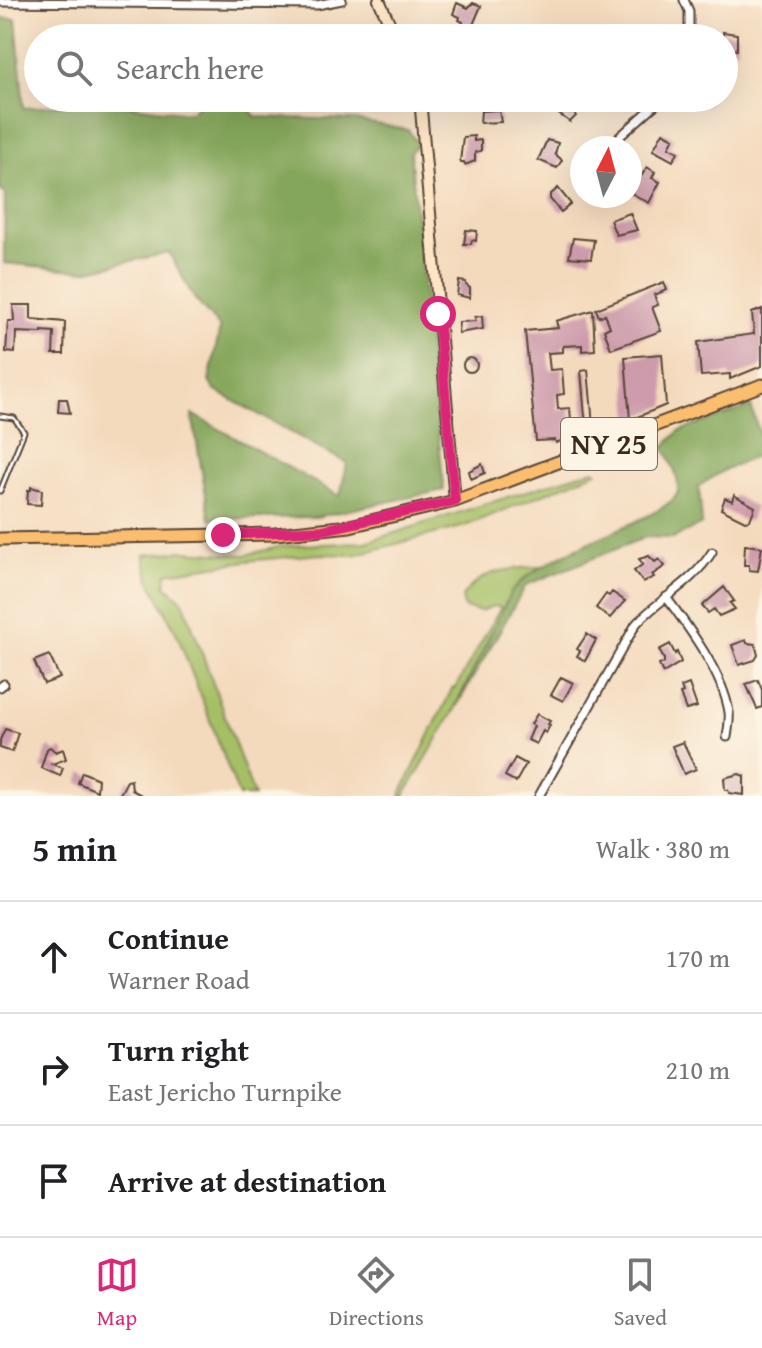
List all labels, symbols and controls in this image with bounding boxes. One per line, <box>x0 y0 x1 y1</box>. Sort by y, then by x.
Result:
search box <box>24 24 738 112</box>
icon: search <box>52 46 96 90</box>
text: Search here <box>116 46 264 90</box>
north arrow <box>570 136 642 208</box>
route start <box>420 296 456 332</box>
road number: NY 25 <box>561 418 657 470</box>
route end <box>205 517 241 553</box>
text: 5 min <box>32 824 117 873</box>
text: Walk · 380 m <box>596 829 730 868</box>
text: Continue <box>108 916 229 960</box>
icon: ahead <box>32 935 76 979</box>
text: 170 m <box>665 938 730 977</box>
text: Warner Road <box>108 960 250 999</box>
text: Turn right <box>108 1028 249 1072</box>
icon: right <box>32 1047 76 1091</box>
text: 210 m <box>665 1050 730 1089</box>
text: East Jericho Turnpike <box>108 1072 342 1111</box>
icon: arrive <box>32 1159 76 1203</box>
text: Arrive at destination <box>108 1159 386 1203</box>
tab: Map <box>95 1253 139 1333</box>
tab: Directions <box>329 1253 424 1333</box>
tab: Saved <box>614 1253 667 1333</box>

